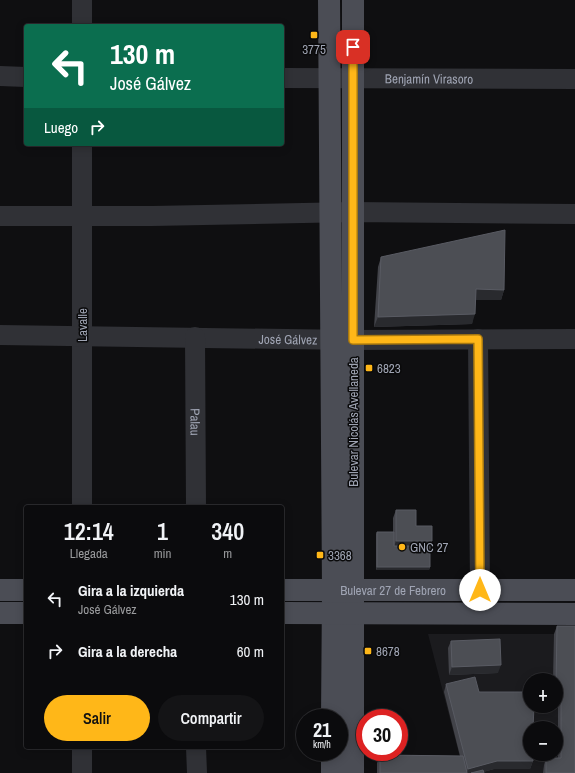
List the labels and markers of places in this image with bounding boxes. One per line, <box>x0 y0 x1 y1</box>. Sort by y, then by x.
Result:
marker: 3775 <box>309 30 319 40</box>
pin <box>336 30 370 64</box>
place label: 3775 <box>302 41 326 58</box>
place label: 6823 <box>377 360 401 377</box>
marker: 6823 <box>364 363 374 373</box>
place label: GNC 27 <box>410 539 449 556</box>
marker: GNC 27 <box>397 542 407 552</box>
place label: 3368 <box>328 547 352 564</box>
marker: 3368 <box>315 550 325 560</box>
place label: 8678 <box>376 643 400 660</box>
marker: 8678 <box>363 646 373 656</box>

